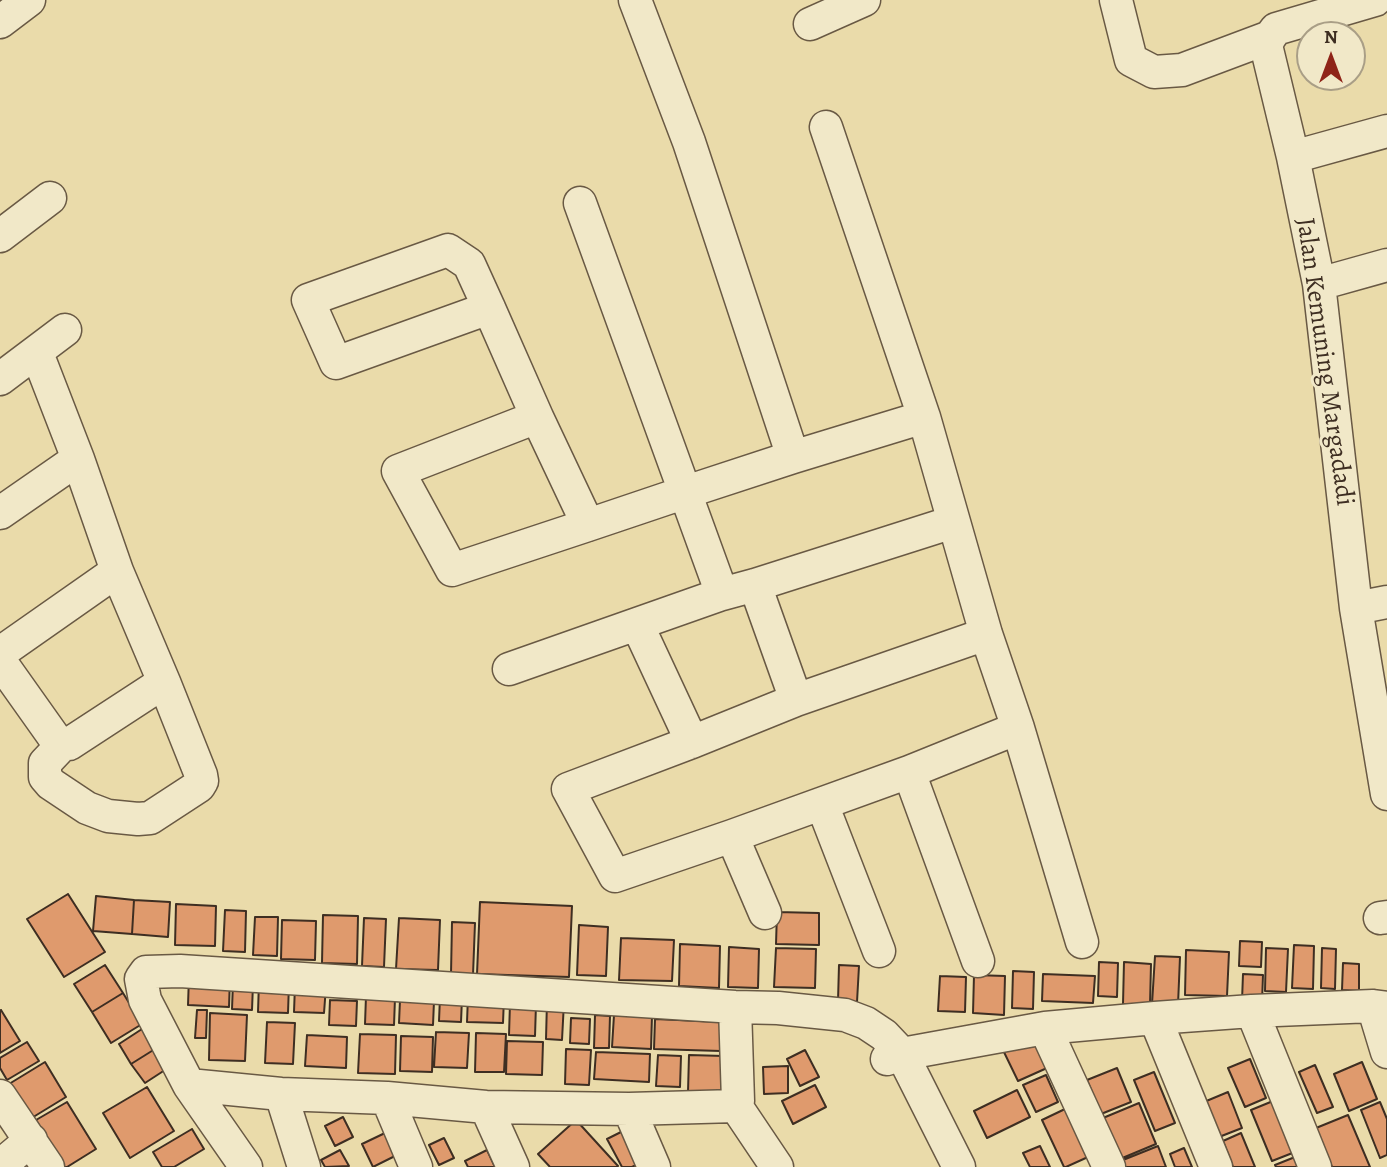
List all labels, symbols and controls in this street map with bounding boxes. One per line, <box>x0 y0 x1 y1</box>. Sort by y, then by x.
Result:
north arrow <box>1296 21 1366 91</box>
text: N <box>1324 24 1338 50</box>
street label: Jalan Kemuning Margadadi <box>1288 216 1360 508</box>

